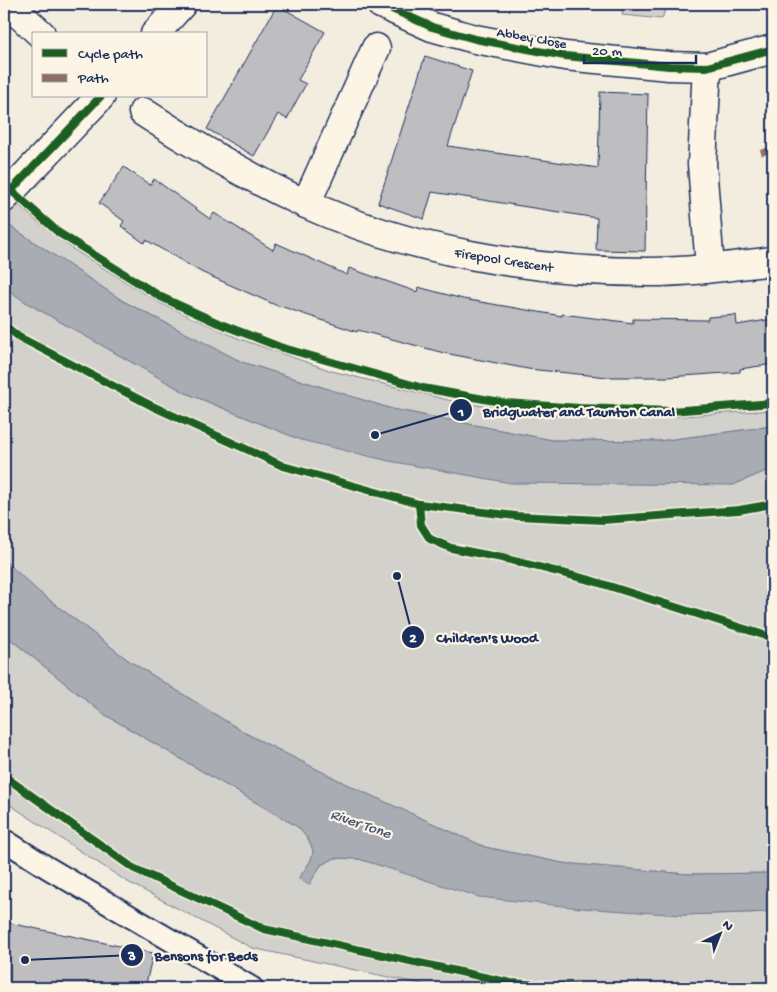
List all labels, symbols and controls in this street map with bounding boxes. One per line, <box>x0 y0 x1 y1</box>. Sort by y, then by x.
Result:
street label: Abbey Close <box>495 25 569 54</box>
legend <box>32 32 208 98</box>
scale bar <box>584 32 697 64</box>
text: 20 m <box>592 43 622 61</box>
text: Cycle path <box>78 46 143 64</box>
text: Path <box>77 70 109 88</box>
street label: Firepool Crescent <box>452 245 555 278</box>
callout: Bridgwater and Taunton Canal <box>448 395 685 425</box>
text: 1 <box>457 404 464 422</box>
text: Bridgwater and Taunton Canal <box>482 404 676 422</box>
callout: Children's Wood <box>401 622 548 652</box>
text: 2 <box>409 630 417 648</box>
text: Children's Wood <box>435 630 540 648</box>
water label: River Tone <box>328 806 394 844</box>
north arrow <box>694 910 744 960</box>
text: N <box>718 917 736 936</box>
callout: Bensons for Beds <box>120 940 268 970</box>
text: 3 <box>127 948 136 966</box>
text: Bensons for Beds <box>153 948 259 966</box>

